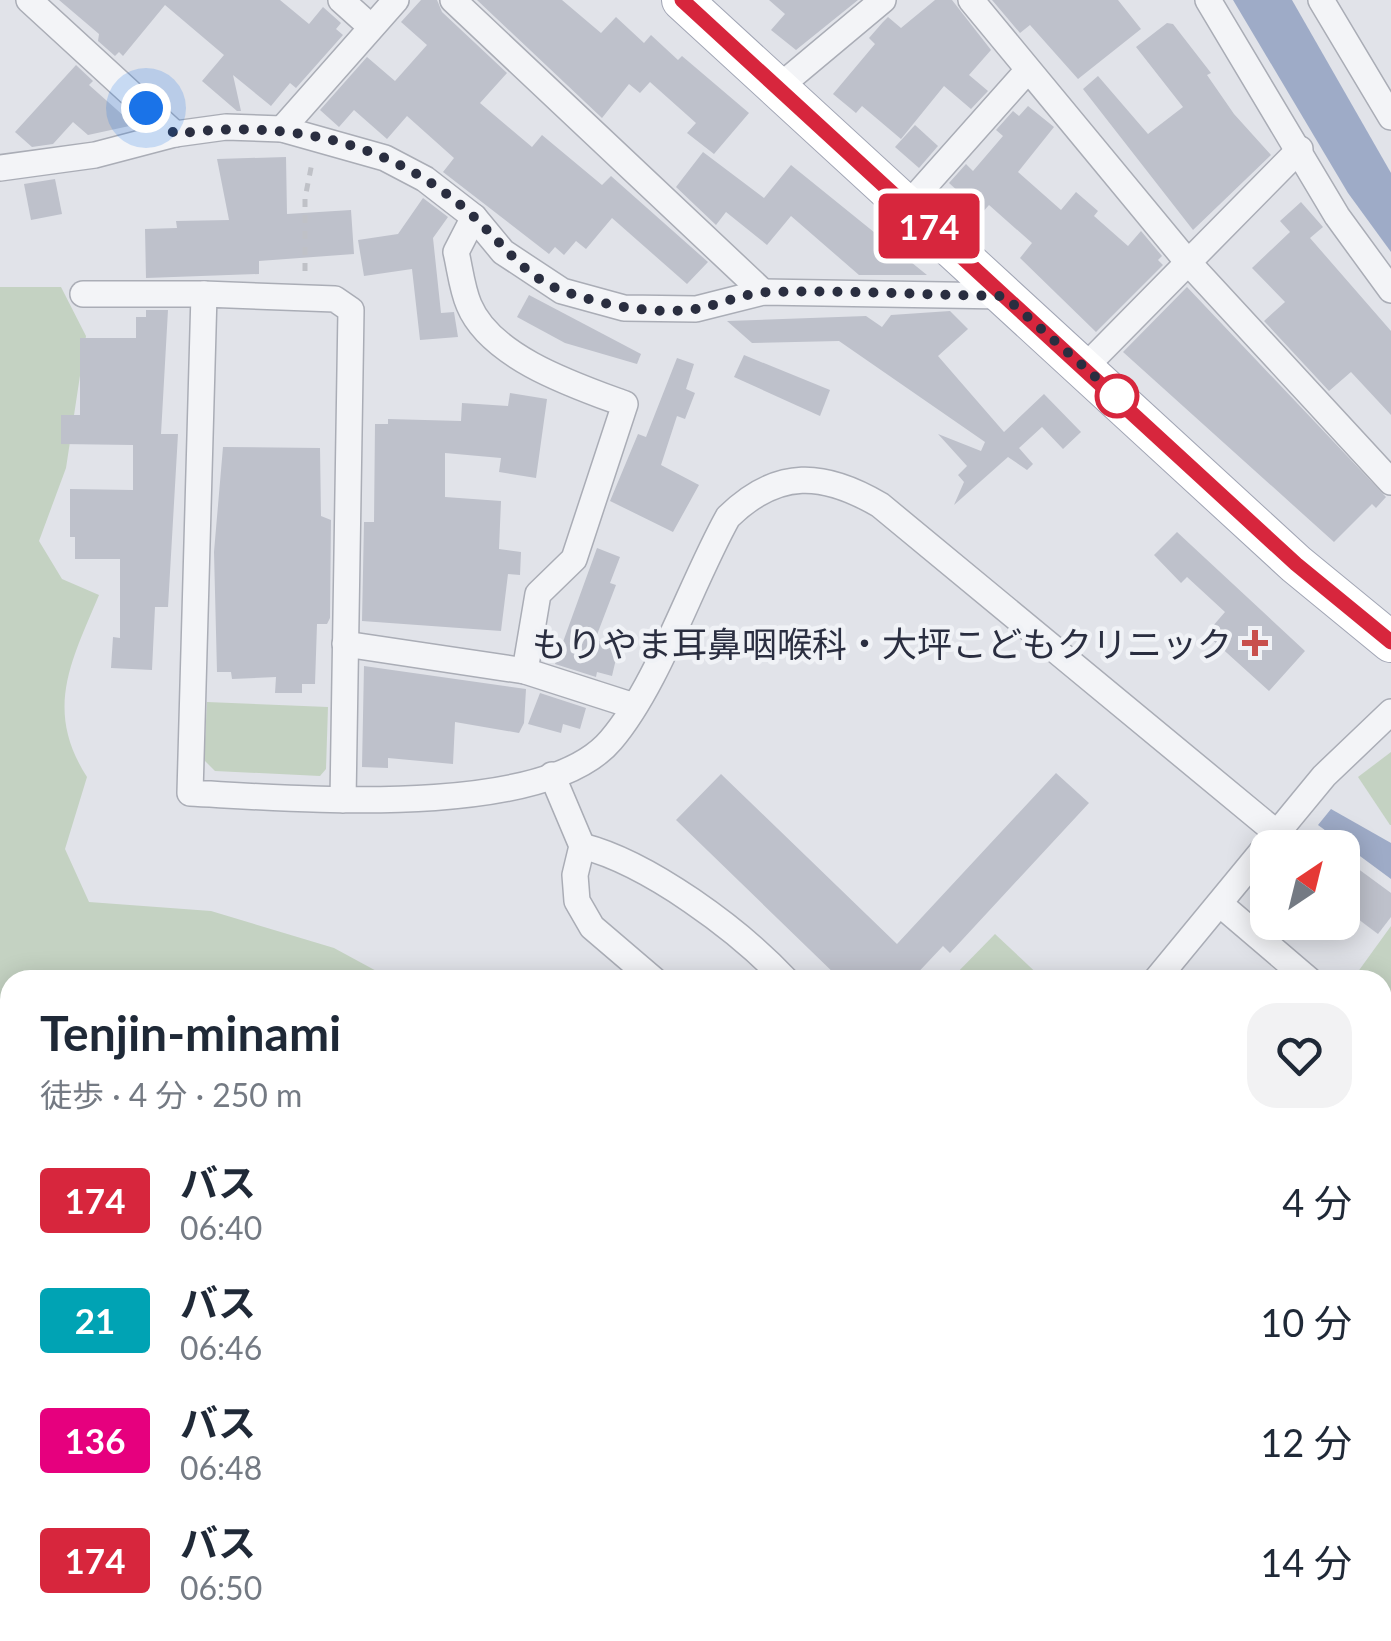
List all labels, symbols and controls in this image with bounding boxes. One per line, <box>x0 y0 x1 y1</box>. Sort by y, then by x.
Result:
your location <box>121 83 171 133</box>
line badge: 174 <box>872 194 986 258</box>
text: 174 <box>899 205 959 247</box>
unlabelled marker <box>1096 375 1138 417</box>
place label: もりやま耳鼻咽喉科・大坪こどもクリニック <box>532 622 1232 664</box>
marker: もりやま耳鼻咽喉科・大坪こどもクリニック <box>1242 630 1268 656</box>
north arrow <box>1250 830 1360 940</box>
map controls <box>1250 830 1360 940</box>
button: heart <box>1247 1003 1352 1108</box>
text: Tenjin-minami <box>40 1004 341 1061</box>
text: 徒歩 · 4 分 · 250 m <box>40 1075 302 1114</box>
text: バス <box>180 1159 256 1205</box>
text: 174 <box>65 1179 125 1221</box>
text: 4 分 <box>1282 1179 1352 1225</box>
text: 06:40 <box>180 1208 262 1247</box>
text: バス <box>180 1279 256 1325</box>
text: 21 <box>75 1299 115 1341</box>
text: 10 分 <box>1260 1299 1352 1345</box>
text: 06:46 <box>180 1328 262 1367</box>
text: バス <box>180 1399 256 1445</box>
text: 136 <box>65 1419 125 1461</box>
text: 12 分 <box>1260 1419 1352 1465</box>
text: 06:48 <box>180 1448 262 1487</box>
text: バス <box>180 1519 256 1565</box>
text: 174 <box>65 1539 125 1581</box>
text: 14 分 <box>1260 1539 1352 1585</box>
text: 06:50 <box>180 1568 262 1607</box>

